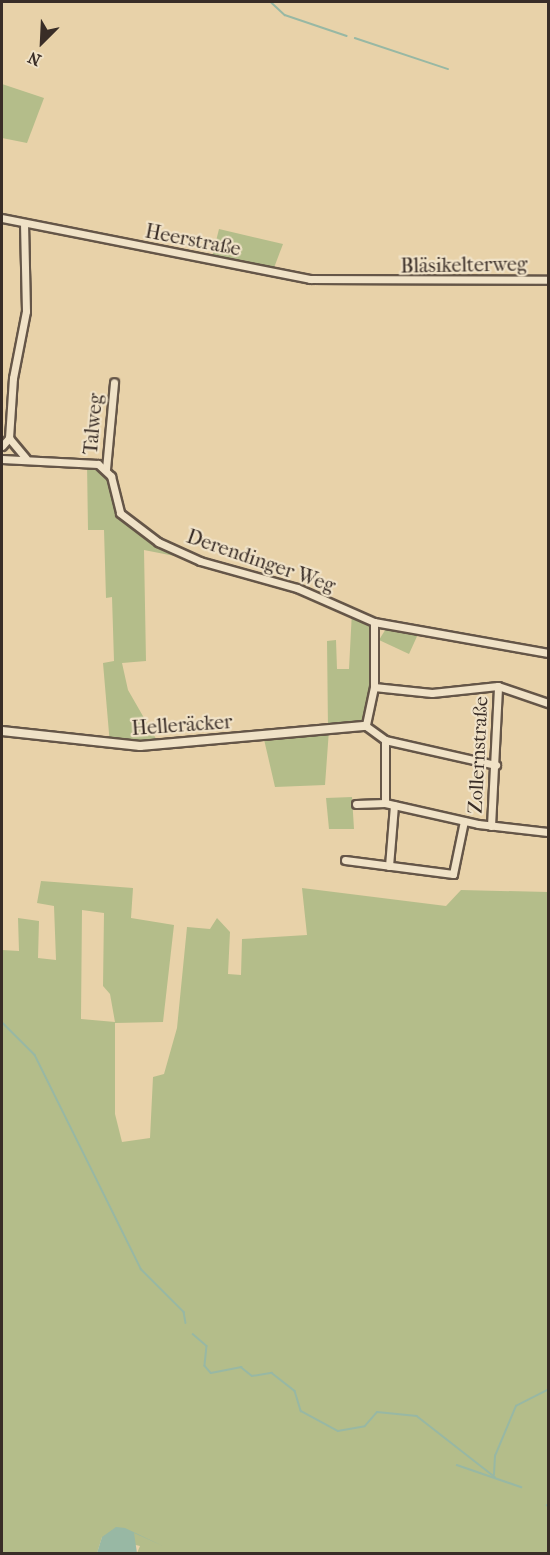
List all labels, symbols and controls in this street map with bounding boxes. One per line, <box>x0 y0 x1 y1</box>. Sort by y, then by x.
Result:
north arrow <box>12 12 72 72</box>
text: N <box>25 48 44 70</box>
street label: Heerstraße <box>143 219 243 261</box>
street label: Bläsikelterweg <box>400 252 528 278</box>
street label: Talweg <box>78 392 108 456</box>
street label: Derendinger Weg <box>184 524 338 598</box>
street label: Zollernstraße <box>463 696 493 814</box>
street label: Helleräcker <box>131 710 233 740</box>

